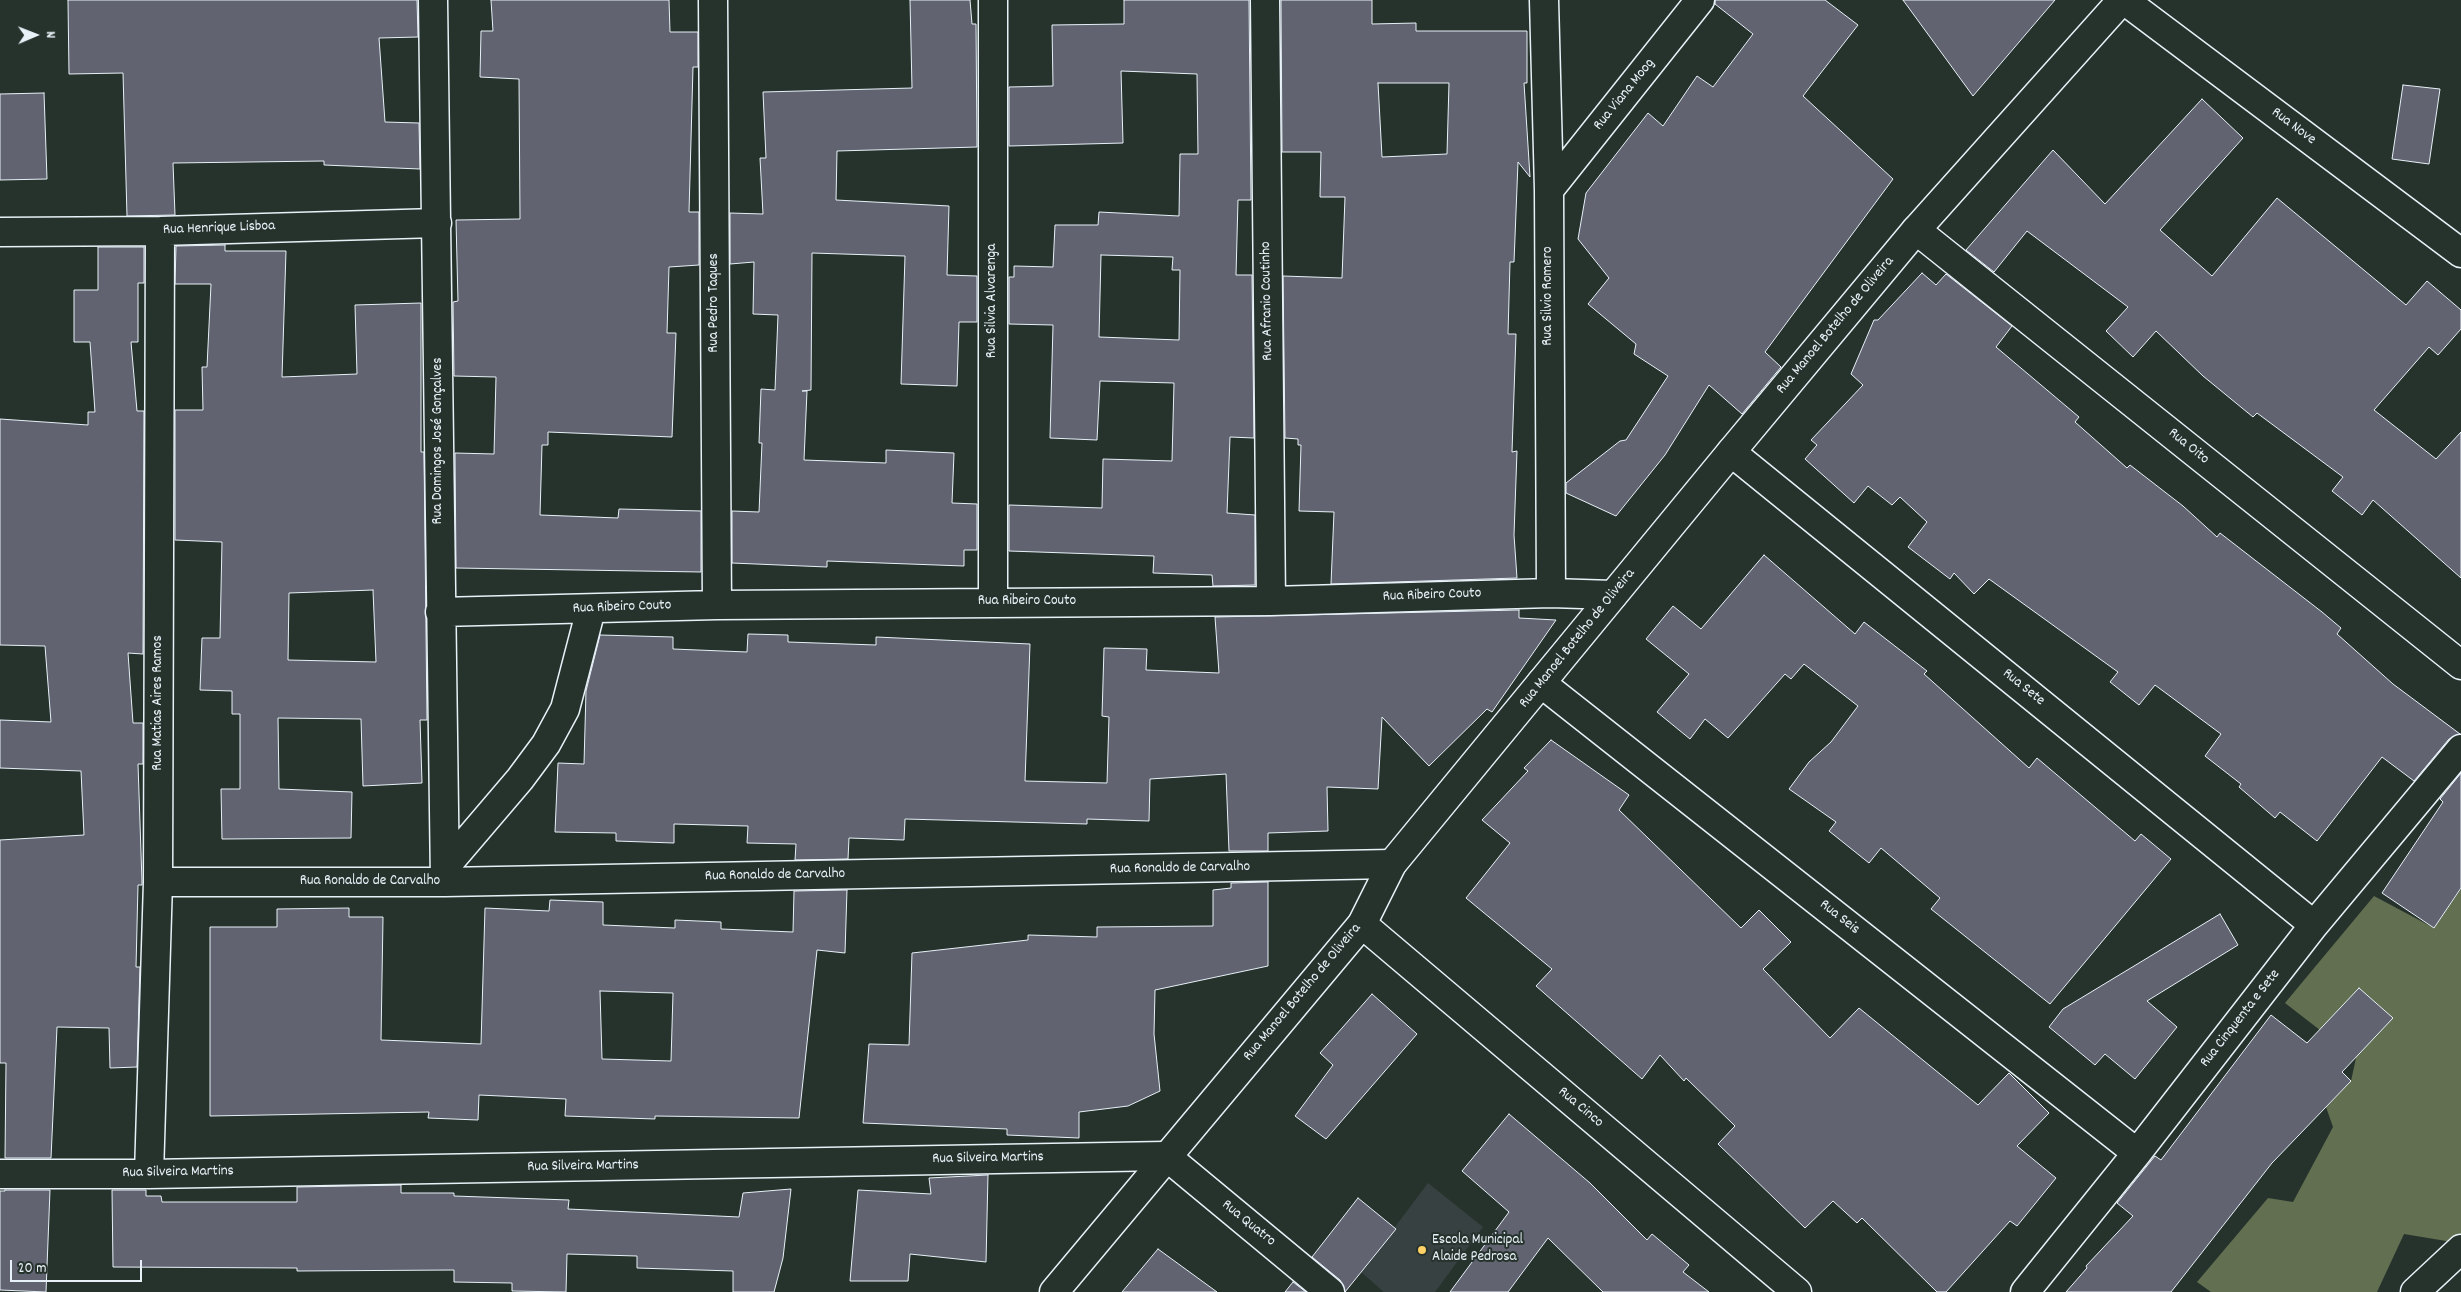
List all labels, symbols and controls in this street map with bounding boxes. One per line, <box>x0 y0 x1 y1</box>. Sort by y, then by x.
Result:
north arrow <box>10 10 60 60</box>
text: N <box>40 31 60 38</box>
street label: Rua Viana Moog <box>1591 55 1659 135</box>
street label: Rua Nove <box>2267 104 2319 150</box>
street label: Rua Henrique Lisboa <box>163 218 275 240</box>
street label: Rua Afranio Coutinho <box>1258 241 1278 361</box>
street label: Rua Silvia Alvarenga <box>984 244 1002 358</box>
street label: Rua Silvio Romero <box>1540 246 1558 346</box>
street label: Rua Pedro Taques <box>706 253 724 353</box>
street label: Rua Manoel Botelho de Oliveira <box>1773 254 1899 398</box>
street label: Rua Domingos José Gonçalves <box>430 358 448 524</box>
street label: Rua Oito <box>2164 425 2212 469</box>
street label: Rua Manoel Botelho de Oliveira <box>1516 566 1640 712</box>
street label: Rua Ribeiro Couto <box>1382 585 1482 607</box>
street label: Rua Ribeiro Couto <box>978 593 1076 611</box>
street label: Rua Ribeiro Couto <box>572 597 672 619</box>
street label: Rua Matias Aires Ramos <box>150 635 168 771</box>
street label: Rua Sete <box>1998 665 2048 711</box>
street label: Rua Ronaldo de Carvalho <box>1110 859 1250 879</box>
street label: Rua Ronaldo de Carvalho <box>705 866 845 886</box>
street label: Rua Ronaldo de Carvalho <box>300 873 440 891</box>
street label: Rua Seis <box>1815 897 1863 939</box>
street label: Rua Manoel Botelho de Oliveira <box>1240 921 1366 1065</box>
street label: Rua Cinquenta e Sete <box>2197 966 2285 1072</box>
street label: Rua Cinco <box>1554 1084 1606 1132</box>
street label: Rua Silveira Martins <box>932 1149 1044 1169</box>
street label: Rua Silveira Martins <box>527 1157 639 1177</box>
street label: Rua Silveira Martins <box>122 1163 234 1183</box>
street label: Rua Quatro <box>1217 1197 1279 1251</box>
place label: Escola Municipal Alaide Pedrosa <box>1432 1232 1523 1267</box>
marker: Escola Municipal Alaide Pedrosa <box>1416 1244 1428 1256</box>
scale bar <box>12 1250 145 1282</box>
text: 20 m <box>18 1258 46 1280</box>

